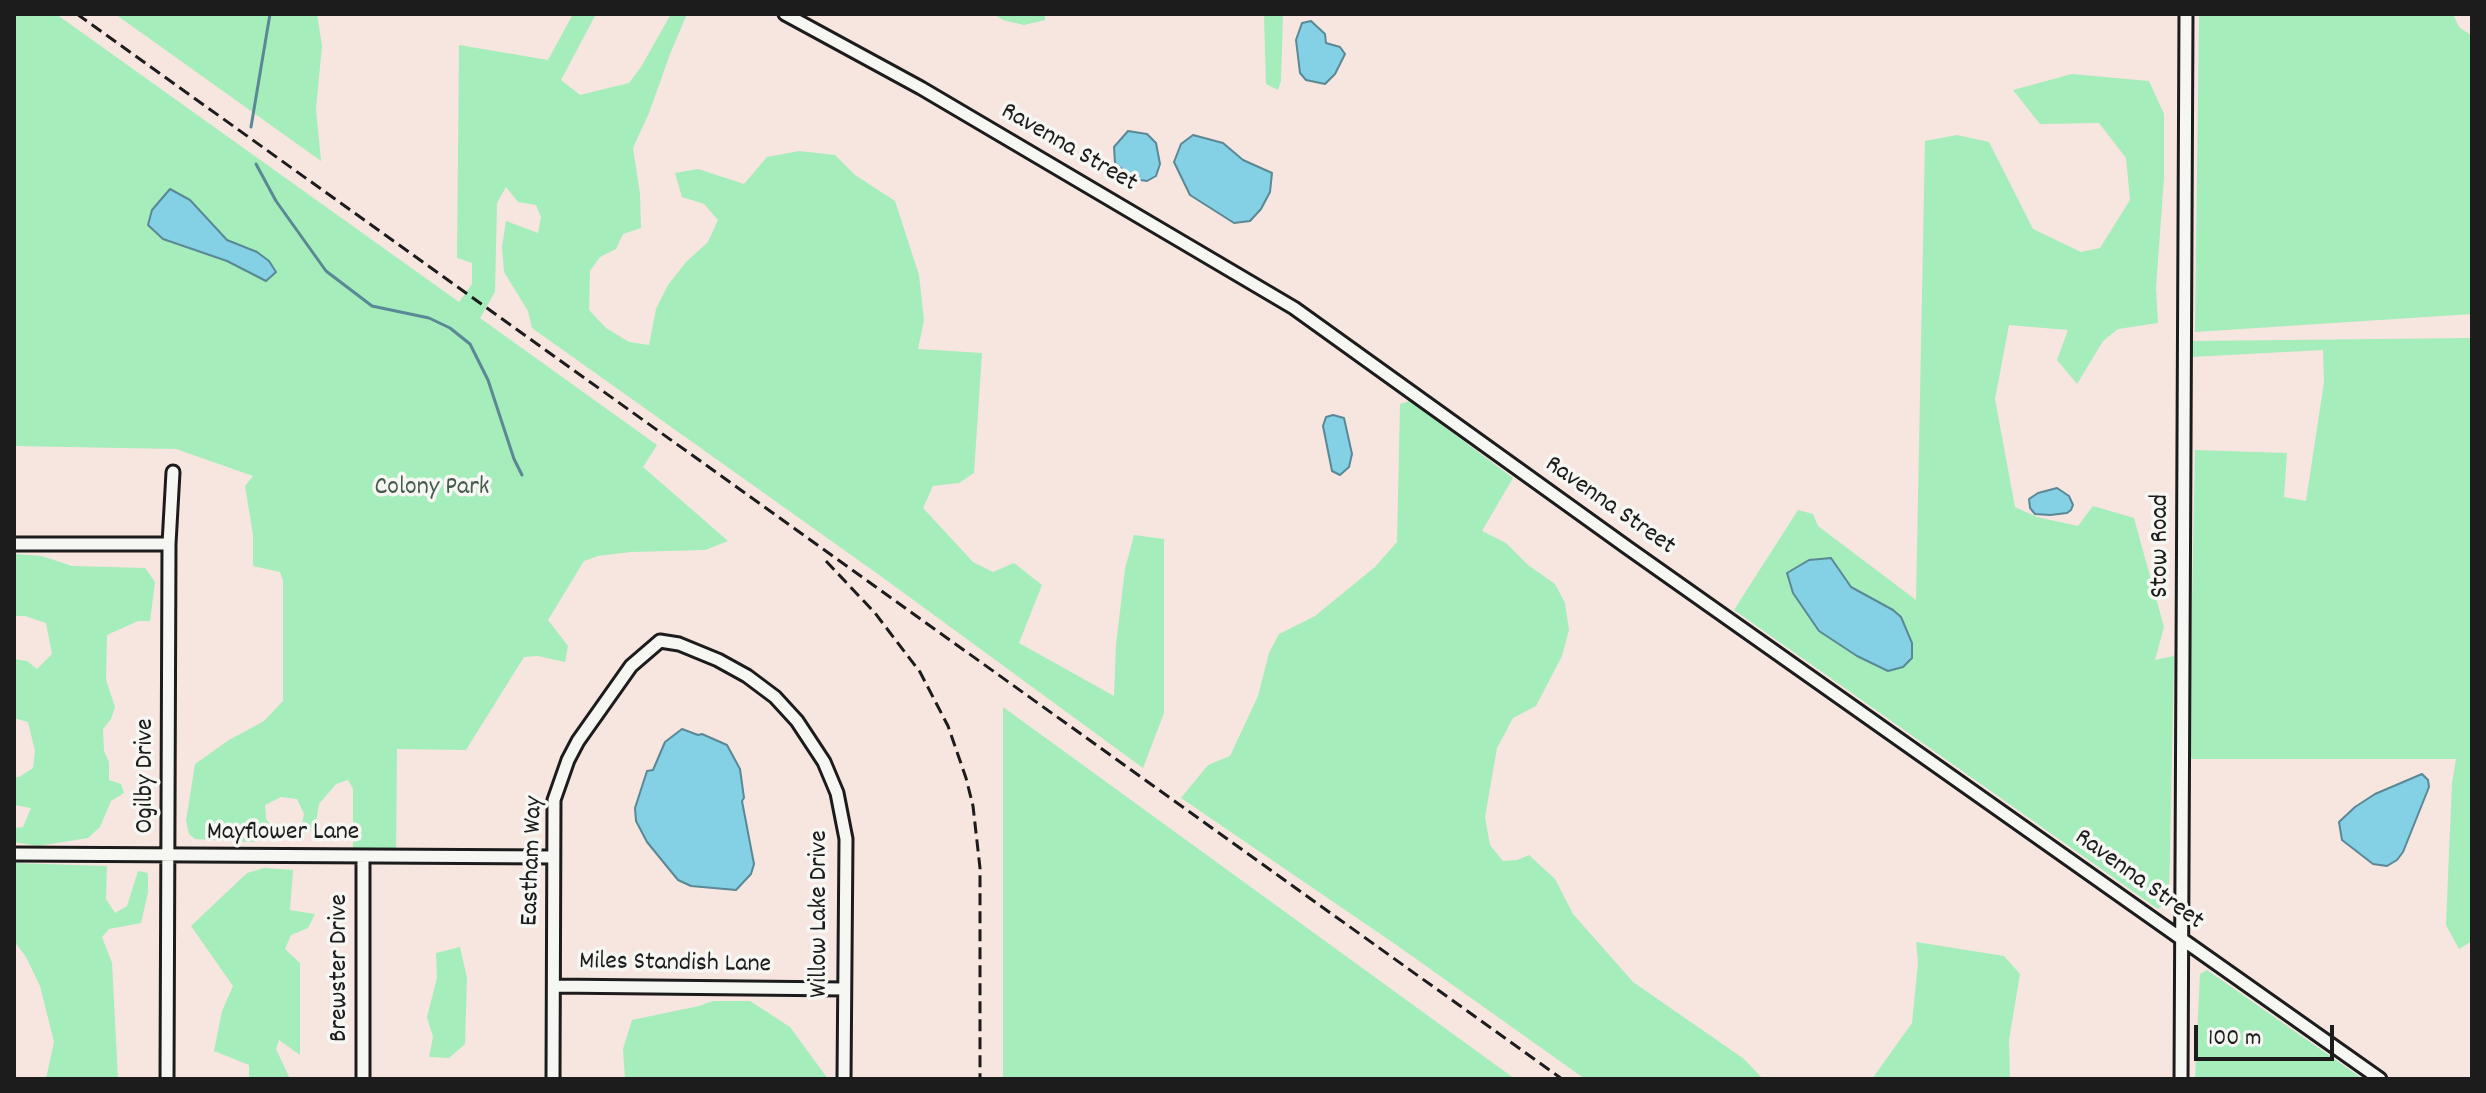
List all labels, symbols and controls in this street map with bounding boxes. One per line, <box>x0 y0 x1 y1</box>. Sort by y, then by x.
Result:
street label: Ravenna Street <box>994 97 1142 201</box>
street label: Ravenna Street <box>1538 450 1680 564</box>
park label: Colony Park <box>375 473 489 505</box>
street label: Stow Road <box>2146 494 2178 598</box>
street label: Ogilby Drive <box>131 718 163 834</box>
street label: Eastham Way <box>516 795 552 927</box>
street label: Mayflower Lane <box>207 818 359 850</box>
street label: Ravenna Street <box>2067 824 2209 938</box>
street label: Willow Lake Drive <box>805 830 837 998</box>
street label: Brewster Drive <box>325 894 357 1042</box>
street label: Miles Standish Lane <box>579 948 771 982</box>
scale bar <box>2198 1009 2338 1059</box>
text: 100 m <box>2208 1022 2261 1056</box>

